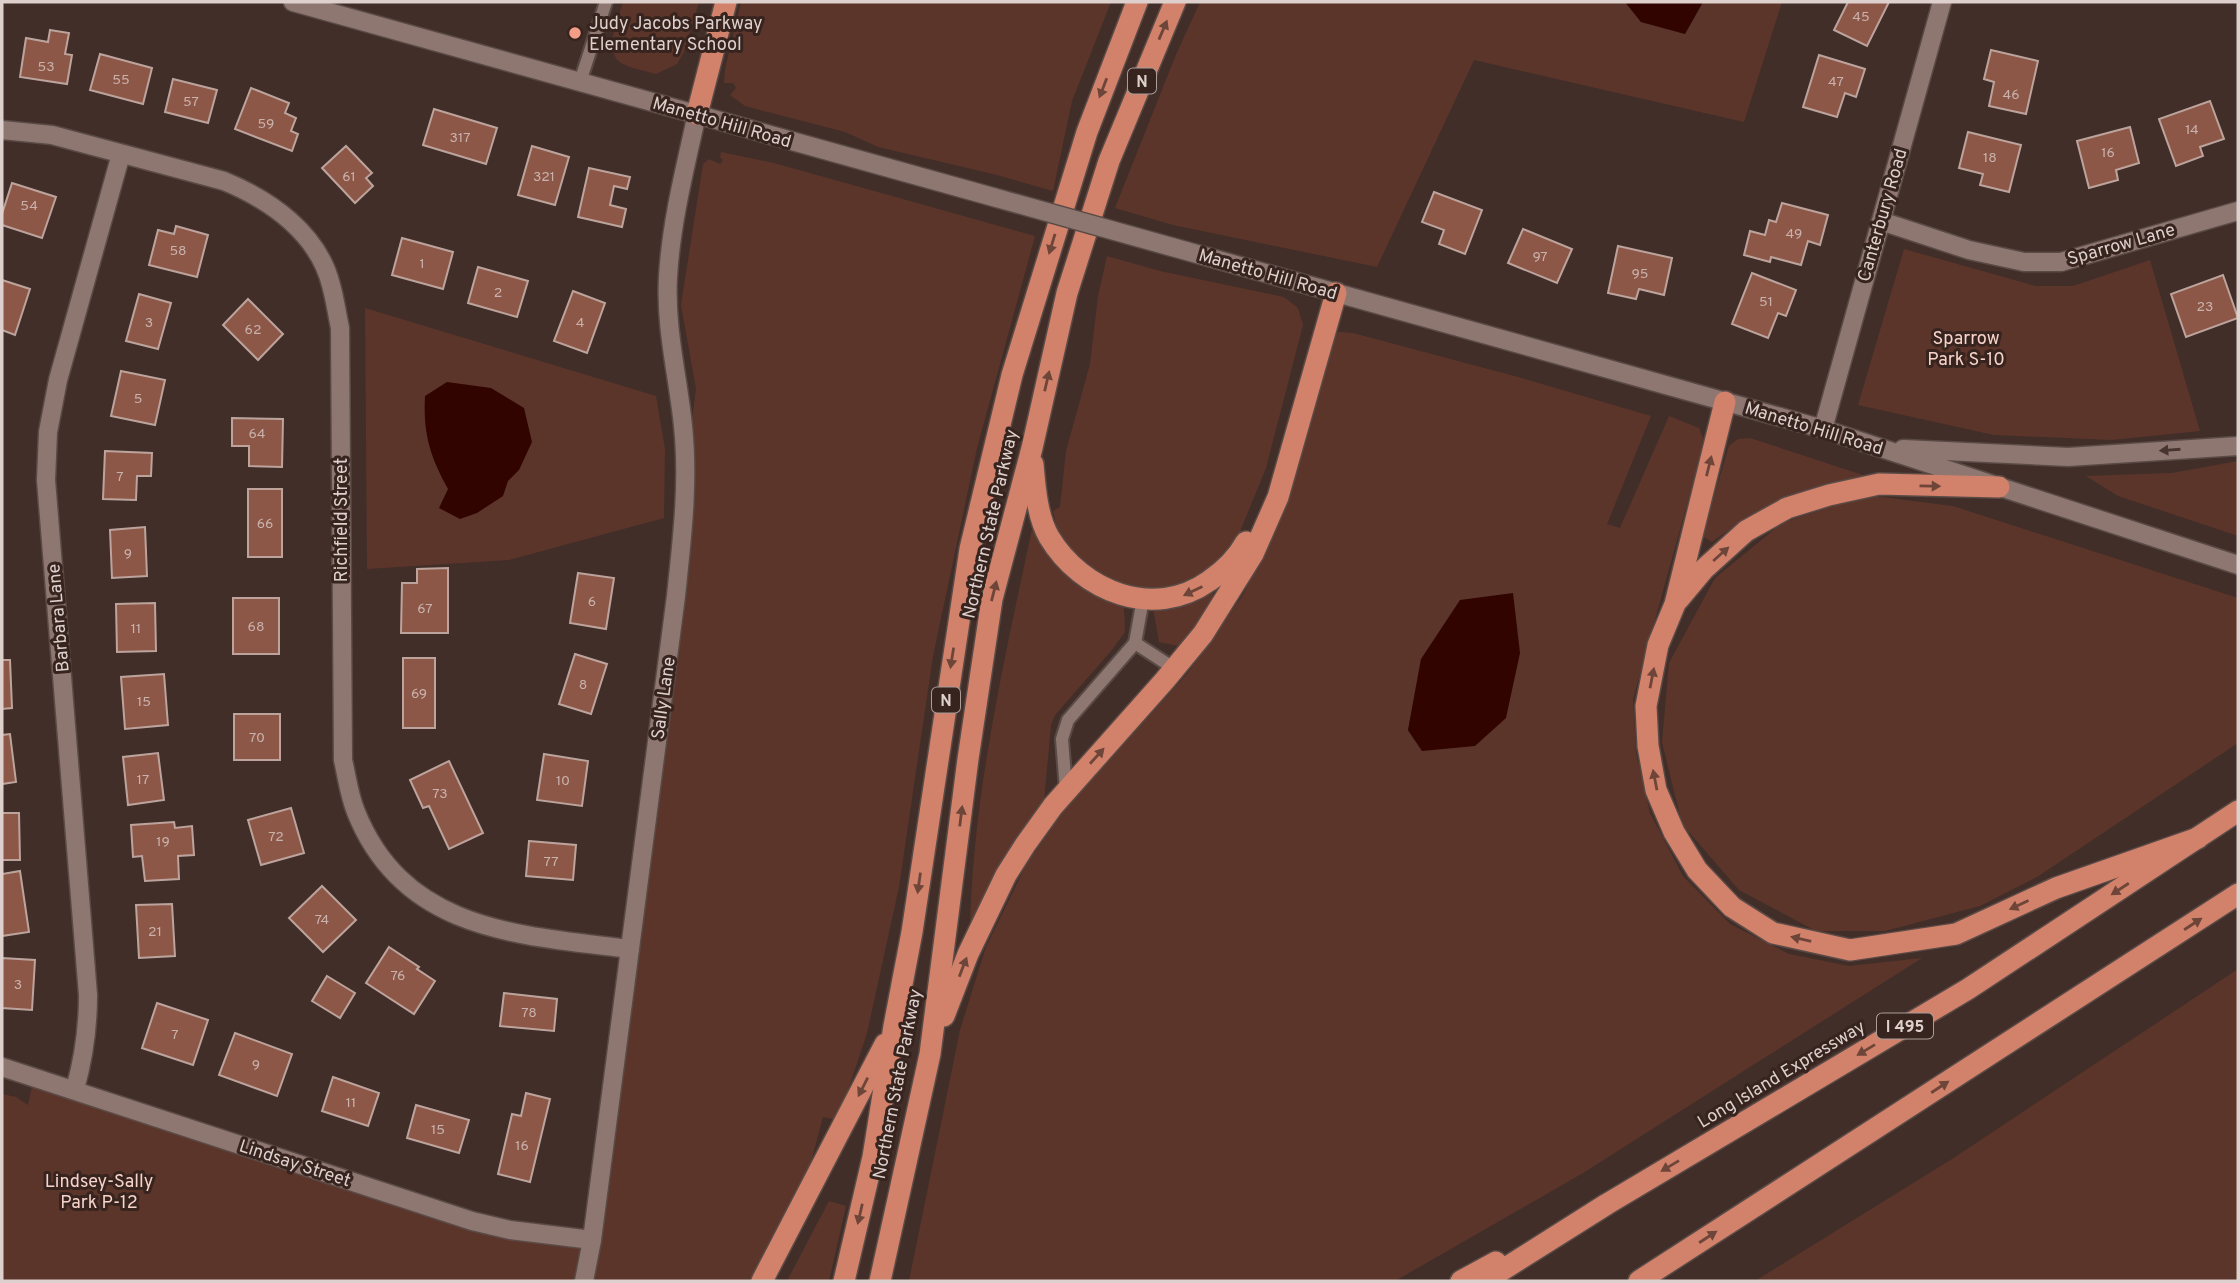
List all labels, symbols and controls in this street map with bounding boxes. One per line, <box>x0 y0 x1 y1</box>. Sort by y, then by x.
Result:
house number: 45 <box>1852 9 1870 26</box>
place label: Judy Jacobs Parkway Elementary School <box>589 13 763 57</box>
one-way arrow <box>1158 20 1169 41</box>
marker: Judy Jacobs Parkway Elementary School <box>567 25 583 41</box>
house number: 53 <box>37 59 55 76</box>
road number: N <box>1128 68 1156 94</box>
house number: 55 <box>112 72 130 89</box>
house number: 47 <box>1828 74 1844 91</box>
one-way arrow <box>1098 78 1109 99</box>
house number: 46 <box>2002 87 2020 104</box>
street label: Manetto Hill Road <box>649 93 794 154</box>
house number: 57 <box>183 94 199 111</box>
house number: 59 <box>258 116 274 133</box>
house number: 14 <box>2185 122 2199 139</box>
house number: 317 <box>450 130 470 147</box>
house number: 16 <box>2101 145 2115 162</box>
street label: Canterbury Road <box>1853 146 1913 285</box>
house number: 18 <box>1983 150 1997 167</box>
house number: 61 <box>342 169 356 186</box>
house number: 321 <box>533 169 555 186</box>
house number: 54 <box>20 198 38 215</box>
street label: Sparrow Lane <box>2065 219 2178 272</box>
house number: 49 <box>1786 226 1802 243</box>
one-way arrow <box>1047 233 1057 254</box>
house number: 58 <box>169 243 187 260</box>
street label: Manetto Hill Road <box>1195 245 1340 306</box>
house number: 97 <box>1532 249 1548 266</box>
house number: 1 <box>419 256 425 273</box>
house number: 95 <box>1631 266 1649 283</box>
house number: 2 <box>494 285 502 302</box>
house number: 51 <box>1759 294 1773 311</box>
house number: 23 <box>2197 299 2214 316</box>
house number: 3 <box>145 315 153 332</box>
house number: 4 <box>576 315 584 332</box>
house number: 62 <box>245 322 261 339</box>
park label: Sparrow Park S-10 <box>1927 328 2005 372</box>
one-way arrow <box>1041 370 1052 392</box>
house number: 5 <box>134 391 142 408</box>
street label: Manetto Hill Road <box>1742 397 1886 461</box>
house number: 64 <box>248 426 266 443</box>
street label: Northern State Parkway <box>958 427 1024 621</box>
one-way arrow <box>2159 445 2181 456</box>
one-way arrow <box>1704 455 1715 477</box>
street label: Richfield Street <box>331 458 354 582</box>
house number: 7 <box>116 469 124 486</box>
one-way arrow <box>1920 480 1942 491</box>
house number: 66 <box>257 516 273 533</box>
house number: 9 <box>124 546 132 563</box>
one-way arrow <box>1712 546 1730 562</box>
street label: Barbara Lane <box>43 563 76 673</box>
one-way arrow <box>989 580 1000 602</box>
one-way arrow <box>1183 585 1203 596</box>
house number: 6 <box>588 594 596 611</box>
house number: 67 <box>417 601 433 618</box>
house number: 68 <box>248 619 264 636</box>
house number: 11 <box>131 621 141 638</box>
one-way arrow <box>946 647 957 669</box>
street label: Sally Lane <box>647 655 682 741</box>
one-way arrow <box>1646 667 1657 689</box>
house number: 8 <box>579 677 587 694</box>
house number: 69 <box>411 686 427 703</box>
road number: N <box>932 688 960 712</box>
house number: 15 <box>137 694 151 711</box>
house number: 70 <box>249 730 265 747</box>
one-way arrow <box>1089 747 1105 765</box>
one-way arrow <box>1649 769 1660 791</box>
house number: 17 <box>137 772 149 789</box>
house number: 10 <box>556 773 570 790</box>
house number: 73 <box>432 786 448 803</box>
one-way arrow <box>956 805 967 827</box>
house number: 72 <box>268 829 284 846</box>
house number: 19 <box>156 834 170 851</box>
house number: 77 <box>543 854 559 871</box>
one-way arrow <box>913 872 924 894</box>
one-way arrow <box>2111 883 2130 896</box>
one-way arrow <box>2009 899 2029 911</box>
house number: 74 <box>315 912 329 929</box>
one-way arrow <box>2184 917 2202 931</box>
house number: 21 <box>148 924 162 941</box>
one-way arrow <box>1790 933 1812 944</box>
one-way arrow <box>958 956 969 977</box>
house number: 76 <box>391 968 405 985</box>
house number: 3 <box>14 977 22 994</box>
street label: Northern State Parkway <box>869 987 928 1181</box>
house number: 78 <box>521 1005 537 1022</box>
road number: I 495 <box>1877 1014 1933 1038</box>
street label: Long Island Expressway <box>1694 1016 1870 1135</box>
house number: 7 <box>171 1027 179 1044</box>
one-way arrow <box>1856 1044 1875 1056</box>
house number: 9 <box>252 1057 260 1074</box>
one-way arrow <box>857 1077 868 1097</box>
one-way arrow <box>1930 1081 1950 1094</box>
house number: 11 <box>346 1095 356 1112</box>
house number: 15 <box>431 1122 445 1139</box>
street label: Lindsay Street <box>236 1136 353 1193</box>
house number: 16 <box>515 1138 529 1155</box>
one-way arrow <box>1661 1160 1680 1172</box>
park label: Lindsey-Sally Park P-12 <box>45 1171 153 1215</box>
one-way arrow <box>854 1203 865 1225</box>
one-way arrow <box>1698 1231 1717 1244</box>

